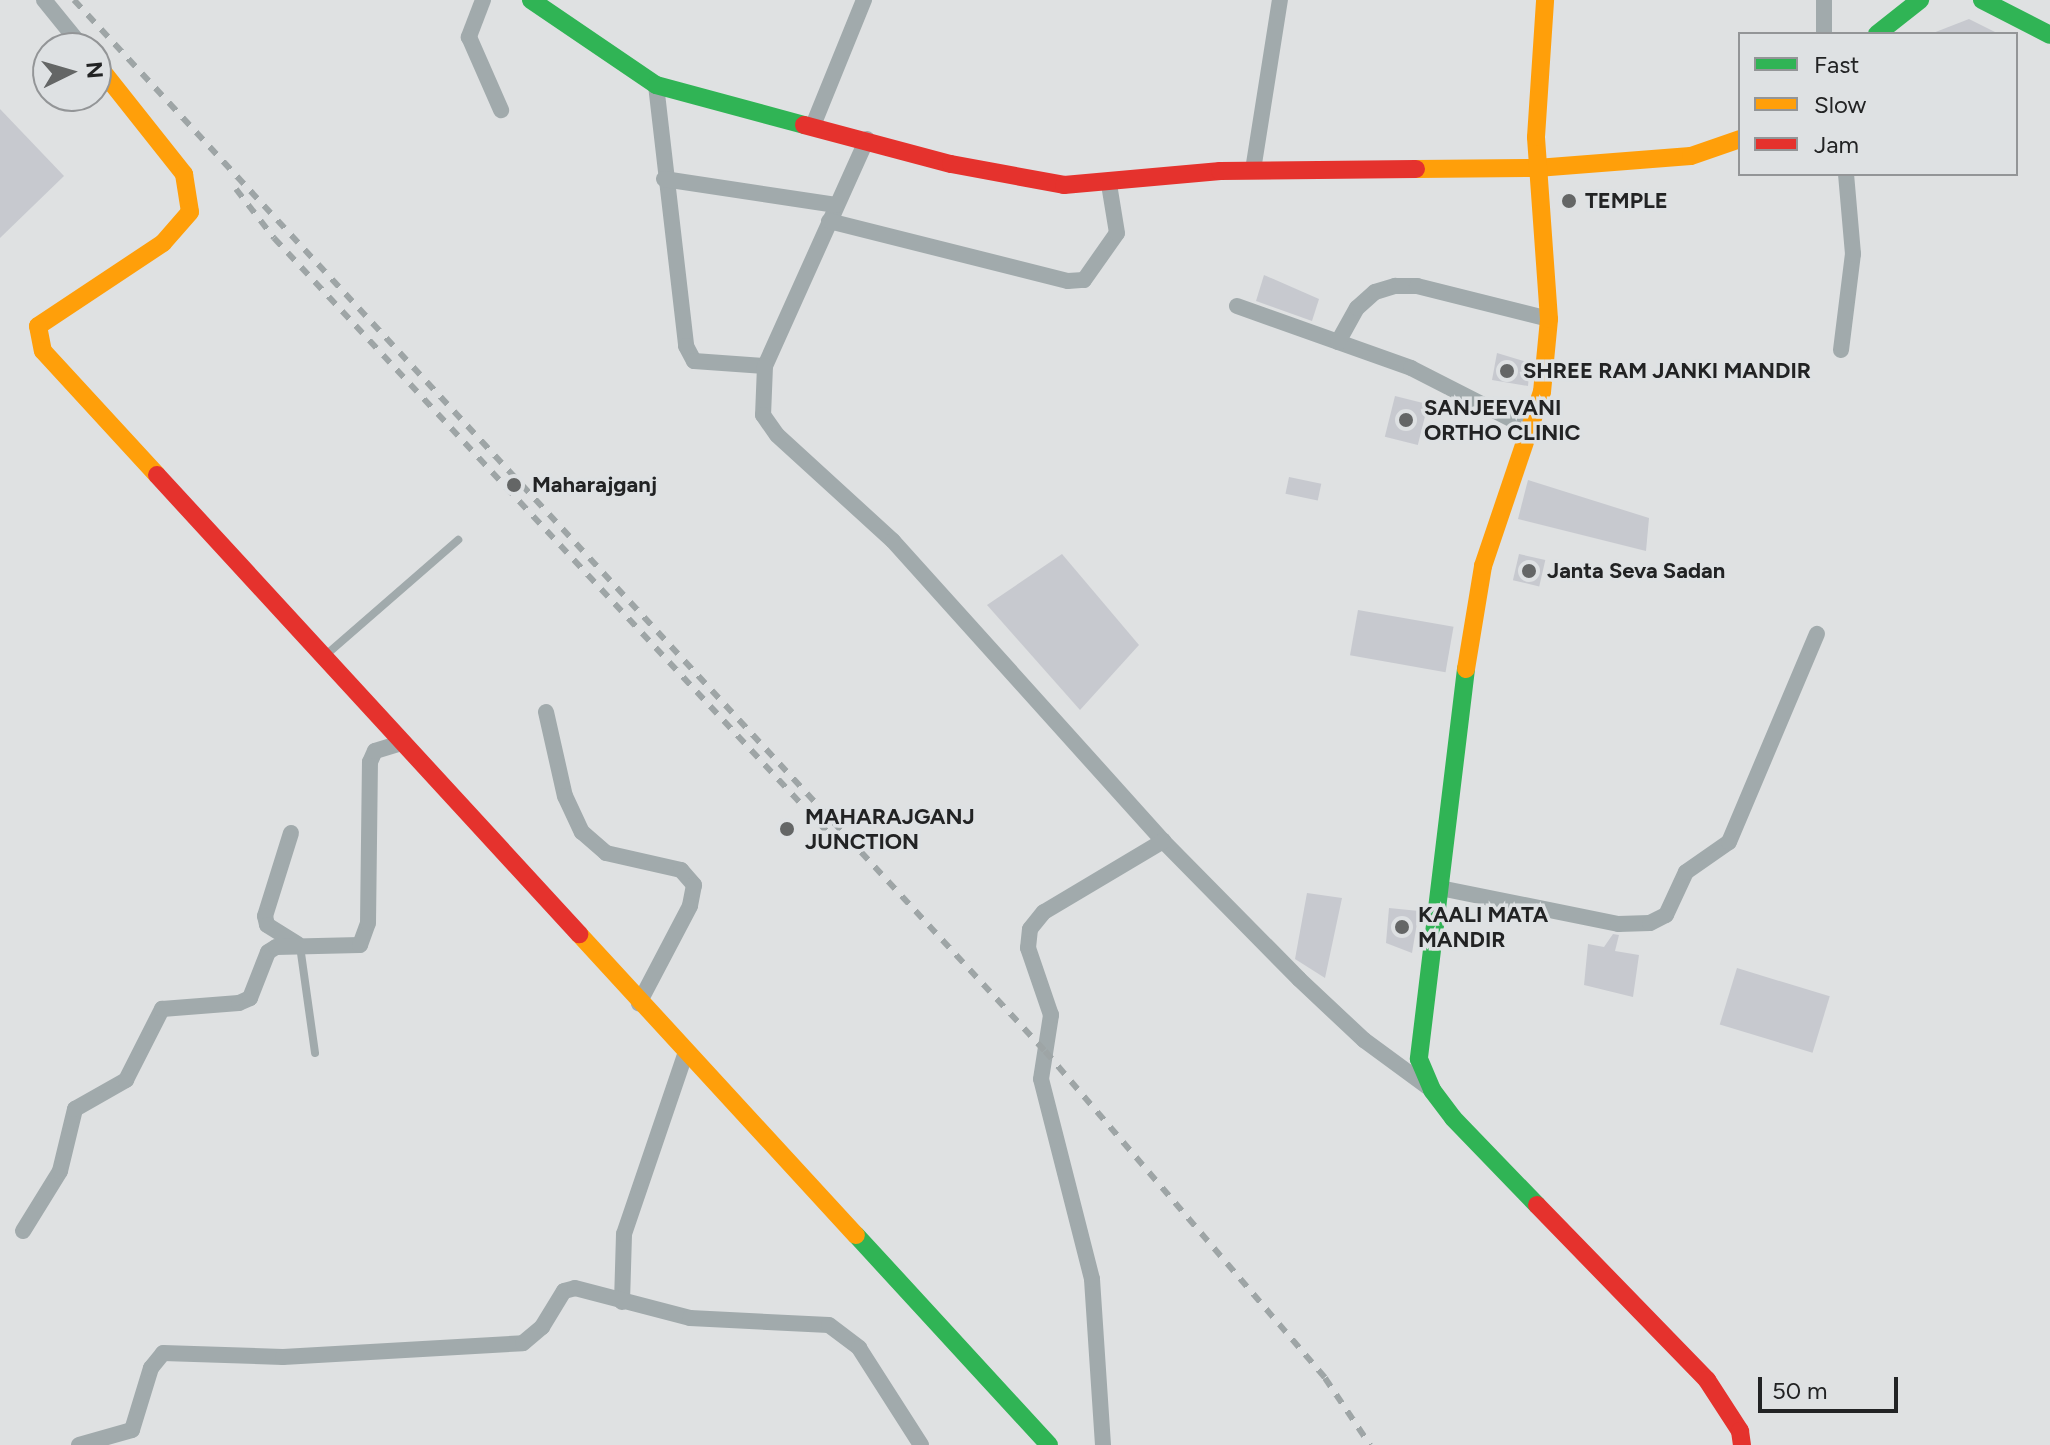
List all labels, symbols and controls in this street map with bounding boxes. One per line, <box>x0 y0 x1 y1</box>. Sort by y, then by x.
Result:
north arrow <box>32 32 112 112</box>
legend <box>1738 32 2018 176</box>
text: Fast <box>1814 50 1859 79</box>
text: N <box>80 60 109 80</box>
text: Slow <box>1814 90 1866 119</box>
text: Jam <box>1814 130 1859 159</box>
place label: TEMPLE <box>1585 188 1668 214</box>
marker: TEMPLE <box>1560 192 1578 210</box>
place label: SHREE RAM JANKI MANDIR <box>1523 358 1811 384</box>
marker: SHREE RAM JANKI MANDIR <box>1498 362 1516 380</box>
place label: SANJEEVANI ORTHO CLINIC <box>1424 394 1581 446</box>
marker: SANJEEVANI ORTHO CLINIC <box>1395 409 1417 431</box>
place label: Maharajganj <box>532 472 657 498</box>
marker: Maharajganj <box>503 474 525 496</box>
place label: Janta Seva Sadan <box>1547 558 1725 584</box>
marker: Janta Seva Sadan <box>1518 560 1540 582</box>
place label: MAHARAJGANJ JUNCTION <box>805 803 975 854</box>
marker: MAHARAJGANJ JUNCTION <box>776 818 798 840</box>
place label: KAALI MATA MANDIR <box>1418 901 1548 952</box>
marker: KAALI MATA MANDIR <box>1393 918 1411 936</box>
scale bar <box>1762 1361 1902 1411</box>
text: 50 m <box>1772 1376 1828 1405</box>

